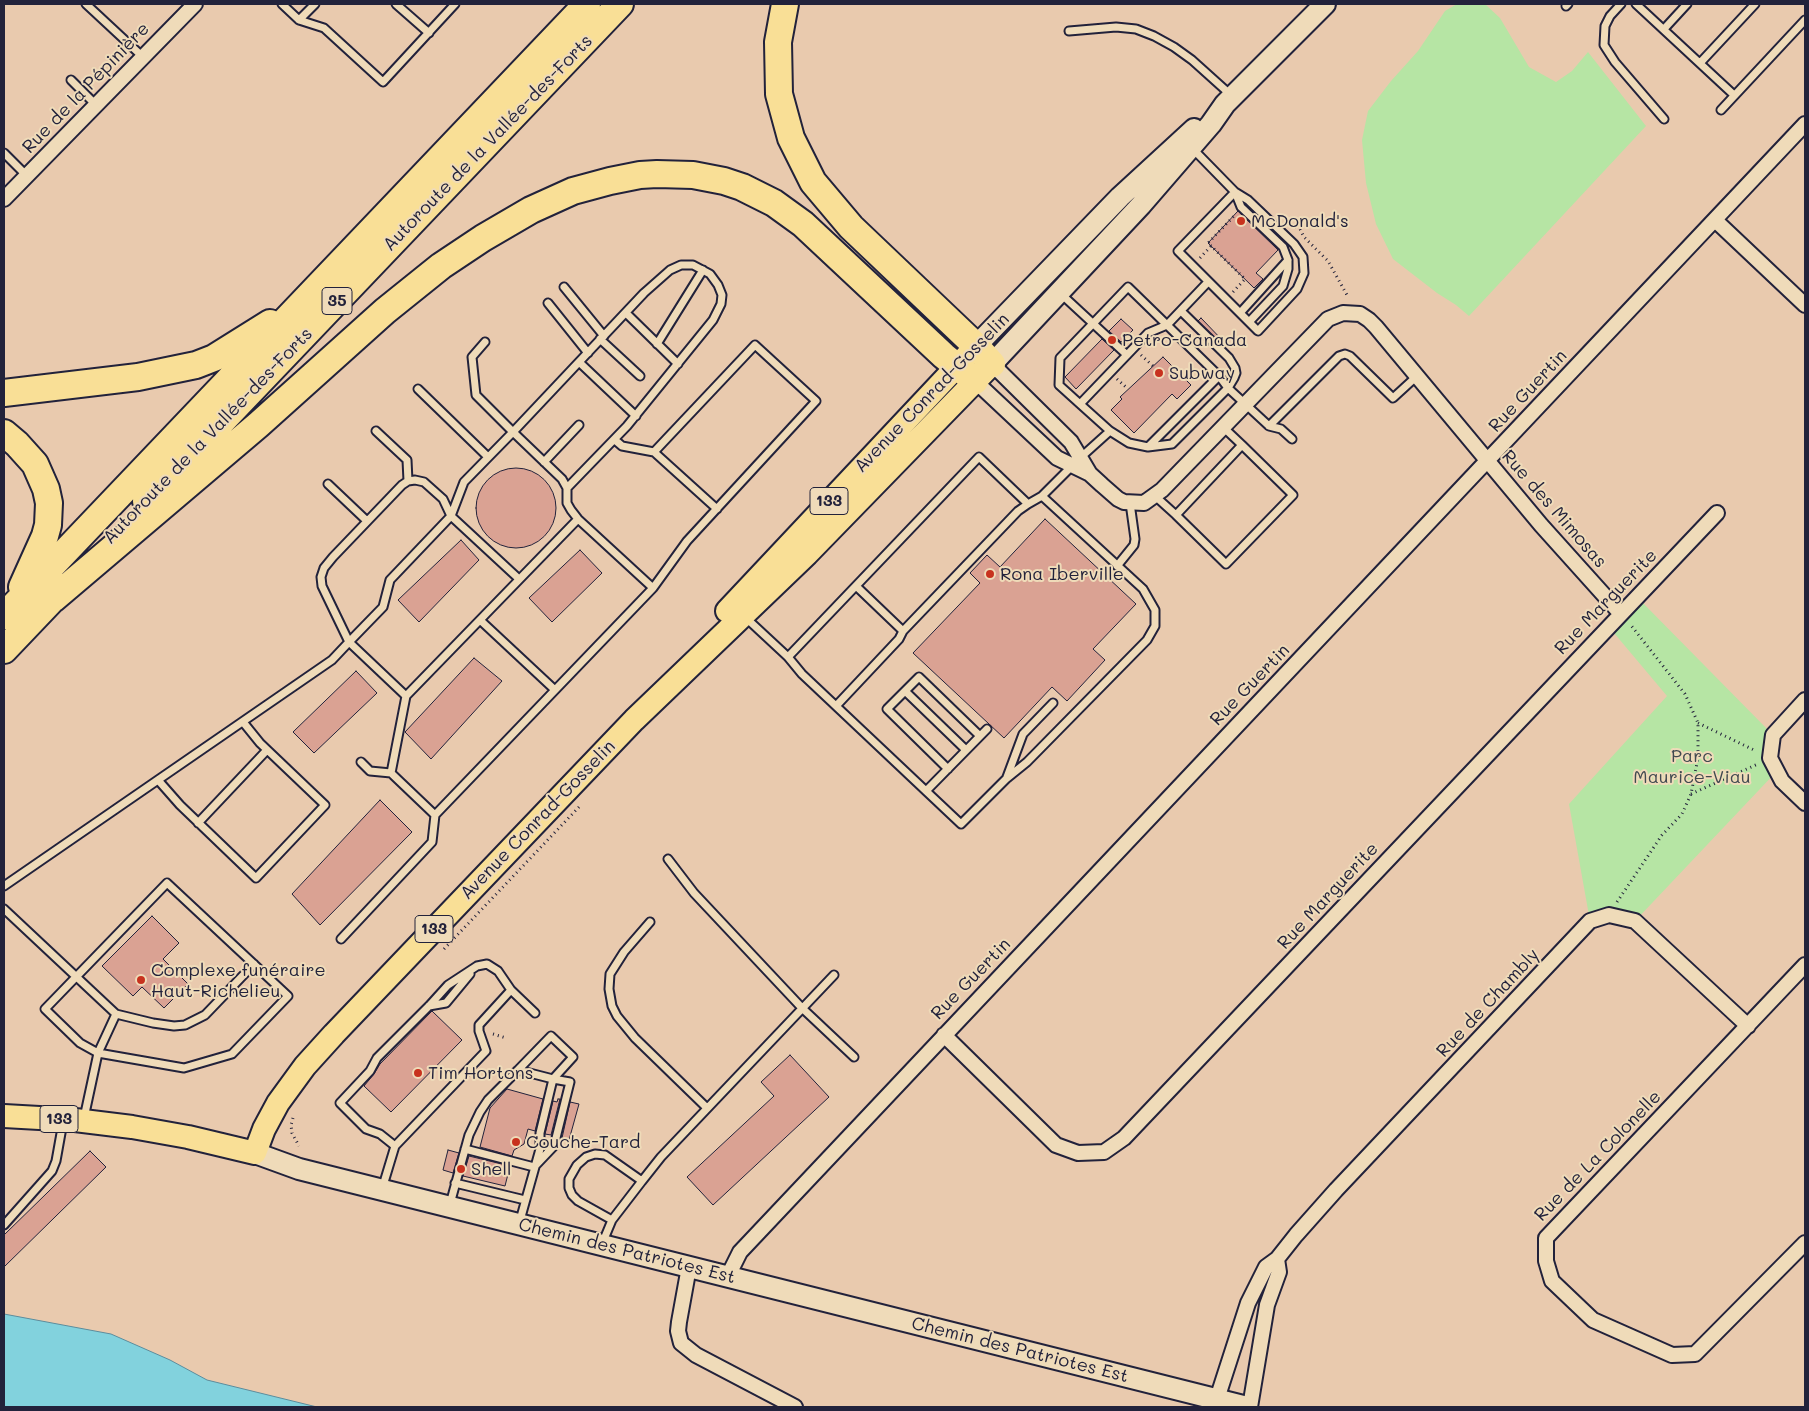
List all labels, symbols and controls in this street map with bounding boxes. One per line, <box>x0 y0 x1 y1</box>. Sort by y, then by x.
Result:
street label: Rue de la Pépinière <box>18 18 154 158</box>
street label: Autoroute de la Vallée-des-Forts <box>379 30 597 256</box>
place label: McDonald's <box>1251 210 1349 232</box>
marker: McDonald's <box>1235 215 1247 227</box>
road number: 35 <box>322 288 352 314</box>
street label: Avenue Conrad-Gosselin <box>850 309 1014 477</box>
street label: Autoroute de la Vallée-des-Forts <box>99 323 317 549</box>
place label: Petro-Canada <box>1122 329 1247 351</box>
marker: Petro-Canada <box>1106 334 1118 346</box>
street label: Rue Guertin <box>1484 345 1572 437</box>
place label: Subway <box>1169 362 1235 384</box>
marker: Subway <box>1153 367 1165 379</box>
street label: Rue des Mimosas <box>1497 446 1611 572</box>
road number: 133 <box>810 488 848 514</box>
street label: Rue Marguerite <box>1550 545 1662 659</box>
place label: Rona Iberville <box>1000 563 1124 585</box>
marker: Rona Iberville <box>984 568 996 580</box>
street label: Rue Guertin <box>1206 640 1294 730</box>
street label: Avenue Conrad-Gosselin <box>456 736 620 904</box>
park label: Parc Maurice-Viau <box>1633 745 1751 788</box>
street label: Rue Marguerite <box>1273 838 1383 954</box>
road number: 133 <box>415 916 453 942</box>
street label: Rue Guertin <box>927 934 1015 1024</box>
street label: Rue de Chambly <box>1432 944 1544 1062</box>
place label: Complexe funéraire Haut-Richelieu <box>151 959 326 1002</box>
marker: Complexe funéraire Haut-Richelieu <box>135 974 147 986</box>
place label: Tim Hortons <box>428 1062 533 1084</box>
marker: Tim Hortons <box>412 1067 424 1079</box>
street label: Rue de La Colonelle <box>1530 1086 1666 1226</box>
road number: 133 <box>40 1106 78 1132</box>
place label: Couche-Tard <box>526 1131 641 1153</box>
marker: Couche-Tard <box>510 1136 522 1148</box>
place label: Shell <box>471 1158 511 1180</box>
marker: Shell <box>455 1163 467 1175</box>
street label: Chemin des Patriotes Est <box>516 1214 738 1288</box>
street label: Chemin des Patriotes Est <box>909 1313 1131 1387</box>

